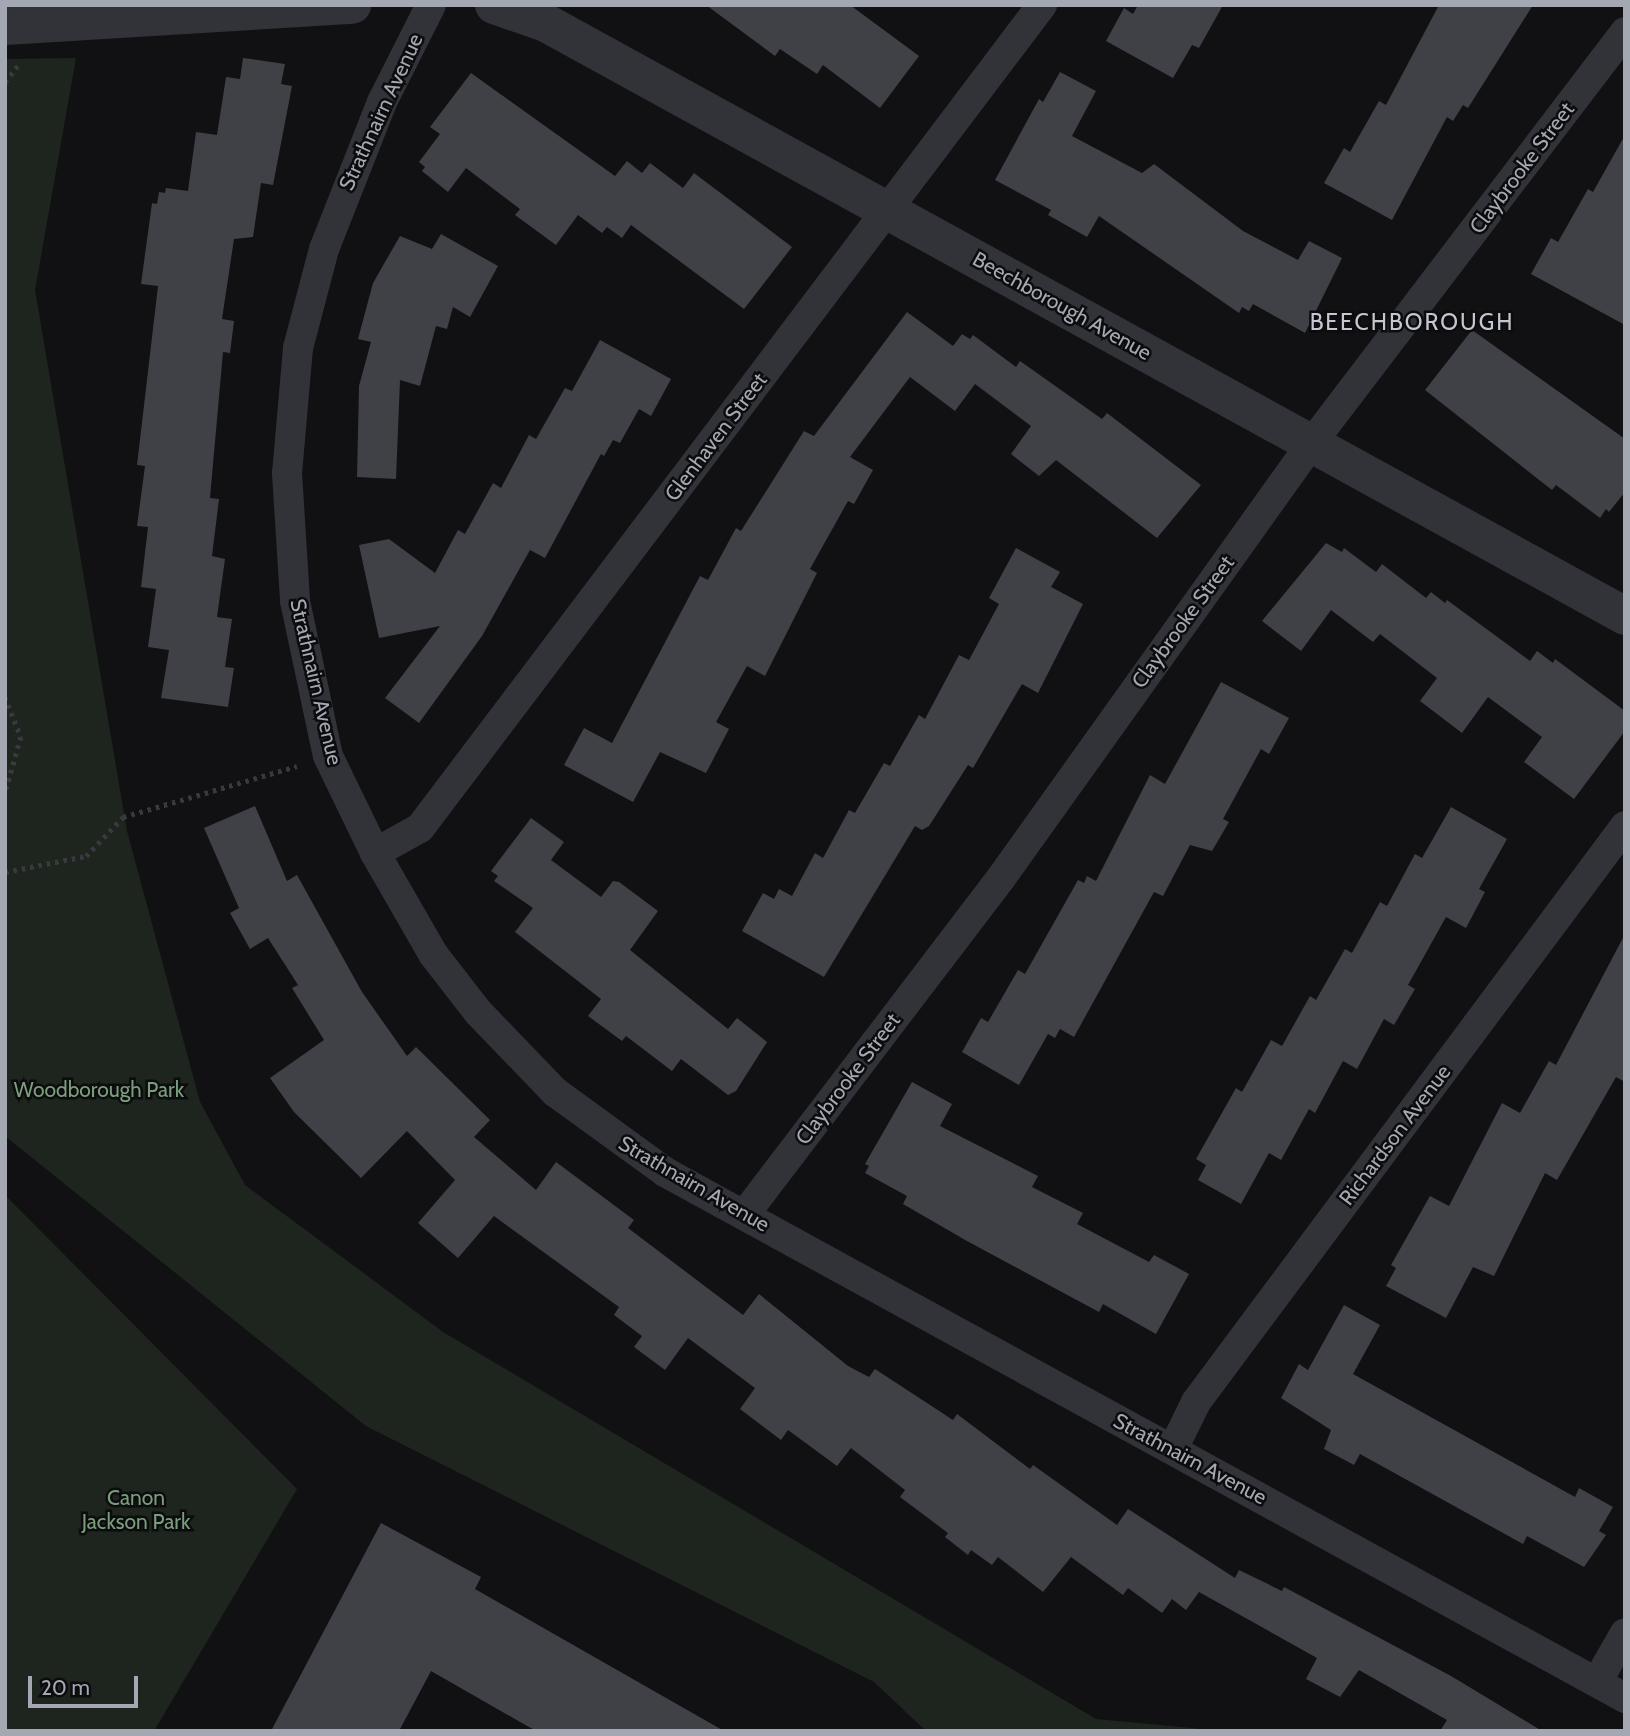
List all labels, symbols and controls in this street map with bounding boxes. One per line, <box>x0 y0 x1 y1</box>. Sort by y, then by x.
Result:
street label: Strathnairn Avenue <box>334 30 428 194</box>
street label: Claybrooke Street <box>1464 97 1580 239</box>
street label: Beechborough Avenue <box>968 246 1156 366</box>
district label: BEECHBOROUGH <box>1311 308 1513 336</box>
street label: Glenhaven Street <box>660 368 772 506</box>
street label: Claybrooke Street <box>1126 551 1240 693</box>
street label: Strathnairn Avenue <box>285 596 347 768</box>
street label: Claybrooke Street <box>790 1008 906 1150</box>
street label: Richardson Avenue <box>1334 1060 1456 1210</box>
park label: Woodborough Park <box>14 1077 184 1103</box>
street label: Strathnairn Avenue <box>614 1131 774 1237</box>
street label: Strathnairn Avenue <box>1109 1408 1271 1510</box>
park label: Canon Jackson Park <box>82 1485 190 1535</box>
scale bar <box>32 1662 142 1706</box>
text: 20 m <box>41 1675 90 1700</box>

